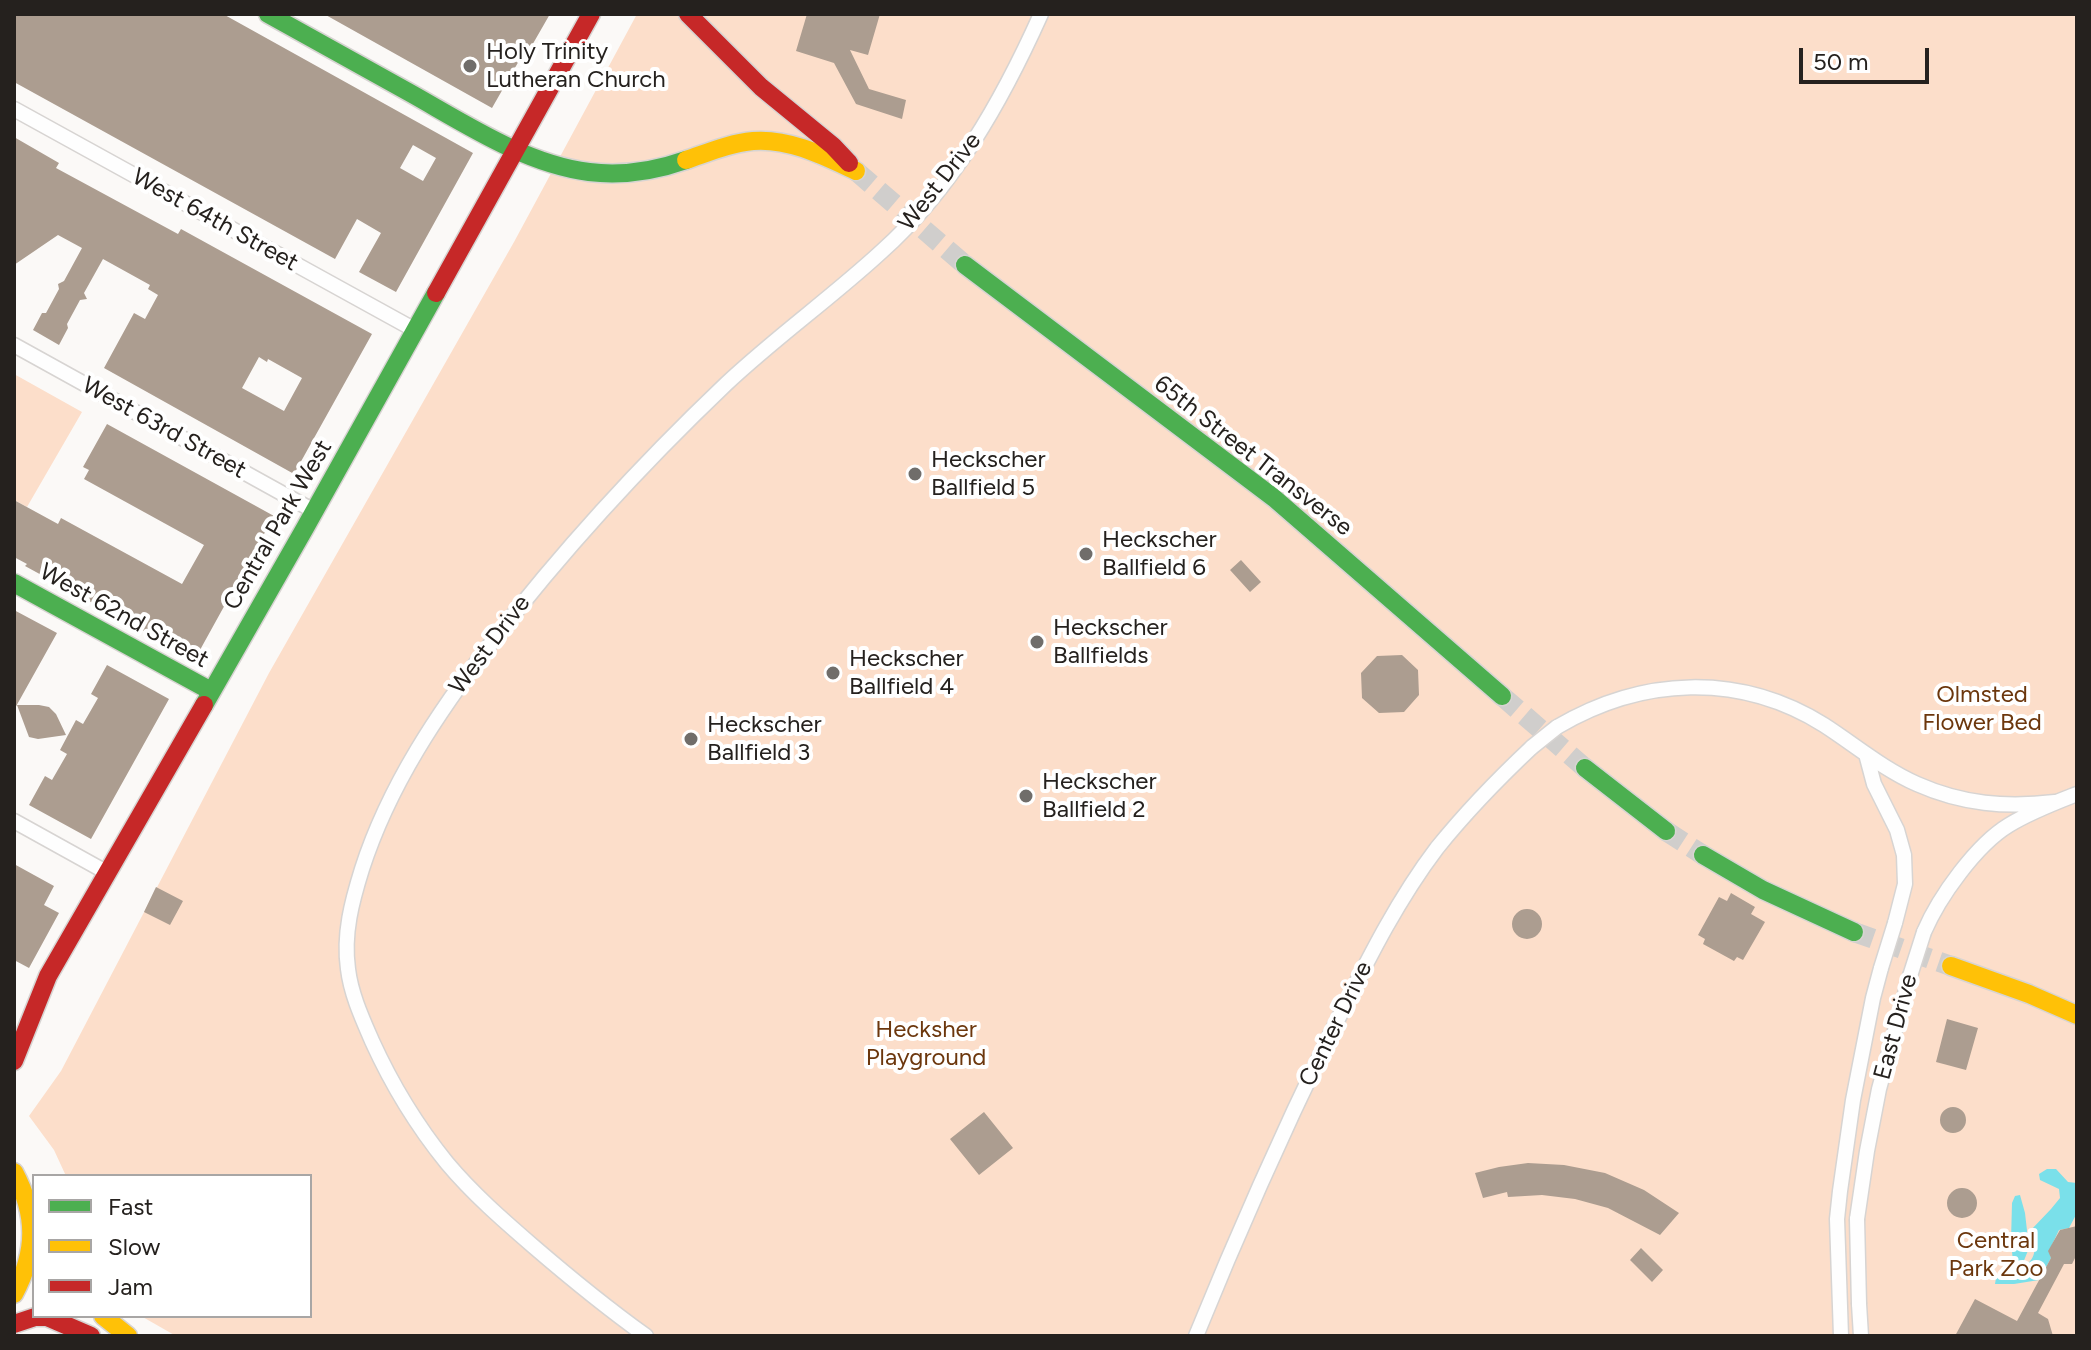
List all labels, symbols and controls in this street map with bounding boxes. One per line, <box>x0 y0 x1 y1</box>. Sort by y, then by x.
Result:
scale bar <box>1803 32 1933 82</box>
place label: Holy Trinity Lutheran Church <box>486 38 666 94</box>
text: 50 m <box>1813 47 1869 76</box>
marker: Holy Trinity Lutheran Church <box>461 57 479 75</box>
street label: West Drive <box>893 127 987 237</box>
street label: West 64th Street <box>127 162 303 278</box>
street label: 65th Street Transverse <box>1148 370 1358 542</box>
street label: West 63rd Street <box>77 371 251 485</box>
street label: Central Park West <box>218 435 338 615</box>
place label: Heckscher Ballfield 5 <box>931 446 1046 502</box>
marker: Heckscher Ballfield 5 <box>906 465 924 483</box>
place label: Heckscher Ballfield 6 <box>1102 526 1217 582</box>
marker: Heckscher Ballfield 6 <box>1077 545 1095 563</box>
street label: West 62nd Street <box>34 558 214 674</box>
street label: West Drive <box>443 590 537 700</box>
place label: Heckscher Ballfields <box>1053 614 1168 670</box>
marker: Heckscher Ballfields <box>1028 633 1046 651</box>
place label: Heckscher Ballfield 4 <box>849 645 964 701</box>
marker: Heckscher Ballfield 4 <box>824 664 842 682</box>
park label: Olmsted Flower Bed <box>1922 681 2042 737</box>
place label: Heckscher Ballfield 3 <box>707 711 822 767</box>
marker: Heckscher Ballfield 3 <box>682 730 700 748</box>
place label: Heckscher Ballfield 2 <box>1042 768 1157 824</box>
marker: Heckscher Ballfield 2 <box>1017 787 1035 805</box>
street label: Center Drive <box>1293 957 1379 1091</box>
street label: East Drive <box>1868 971 1924 1083</box>
park label: Hecksher Playground <box>866 1016 986 1072</box>
legend <box>32 1174 312 1318</box>
text: Fast <box>108 1192 153 1221</box>
park label: Central Park Zoo <box>1949 1227 2043 1283</box>
text: Slow <box>108 1232 160 1261</box>
text: Jam <box>108 1272 153 1301</box>

